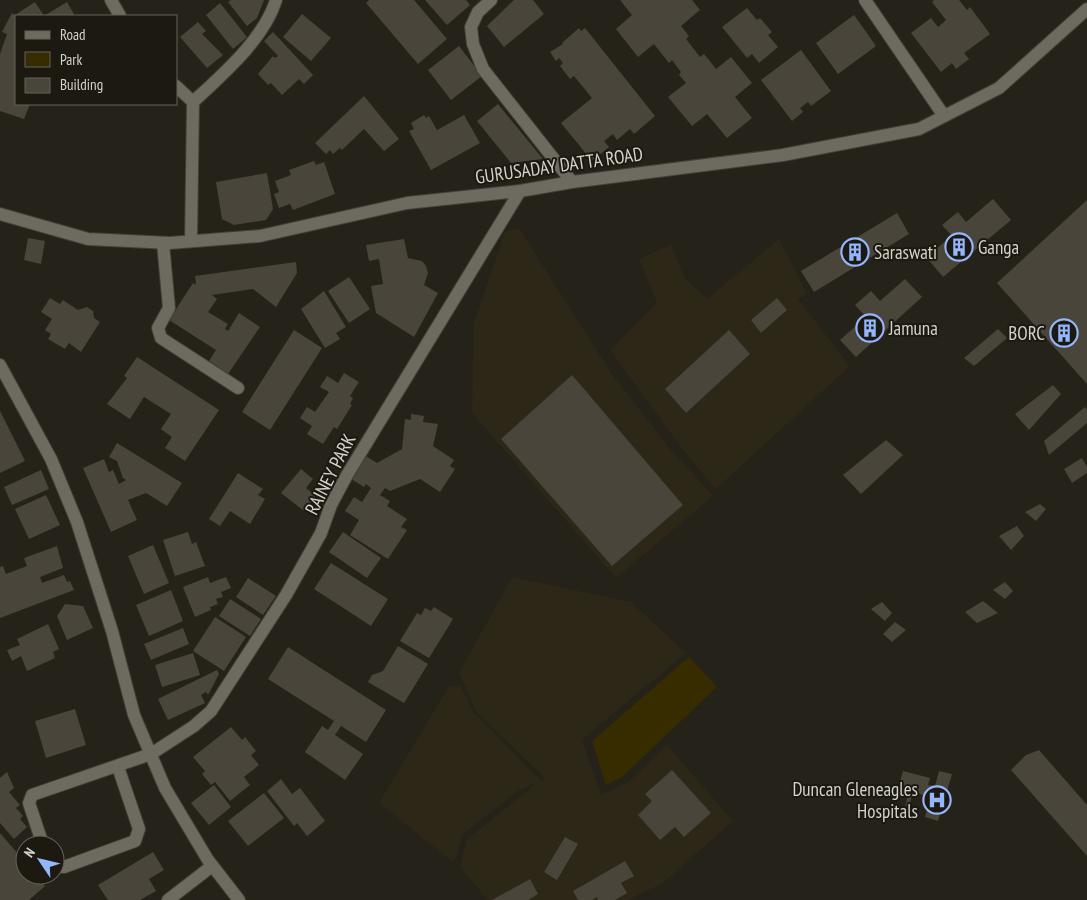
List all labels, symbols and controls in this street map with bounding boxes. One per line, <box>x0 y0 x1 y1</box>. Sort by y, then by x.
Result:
legend <box>15 15 178 105</box>
text: Road <box>60 25 86 44</box>
text: Park <box>60 50 82 69</box>
text: Building <box>60 75 103 94</box>
street label: GURUSADAY DATTA ROAD <box>474 141 644 189</box>
building icon: Ganga <box>944 232 974 262</box>
place label: Ganga <box>978 235 1019 259</box>
building icon: Saraswati <box>840 237 870 267</box>
place label: Saraswati <box>874 240 937 264</box>
building icon: Jamuna <box>855 313 885 343</box>
place label: Jamuna <box>888 316 938 340</box>
building icon: BORC <box>1049 318 1079 348</box>
place label: BORC <box>1008 321 1045 345</box>
street label: RAINEY PARK <box>299 429 361 519</box>
place label: Duncan Gleneagles Hospitals <box>792 777 918 823</box>
hospital icon: Duncan Gleneagles Hospitals <box>922 785 952 815</box>
north arrow <box>15 835 65 885</box>
text: N <box>20 844 39 861</box>

